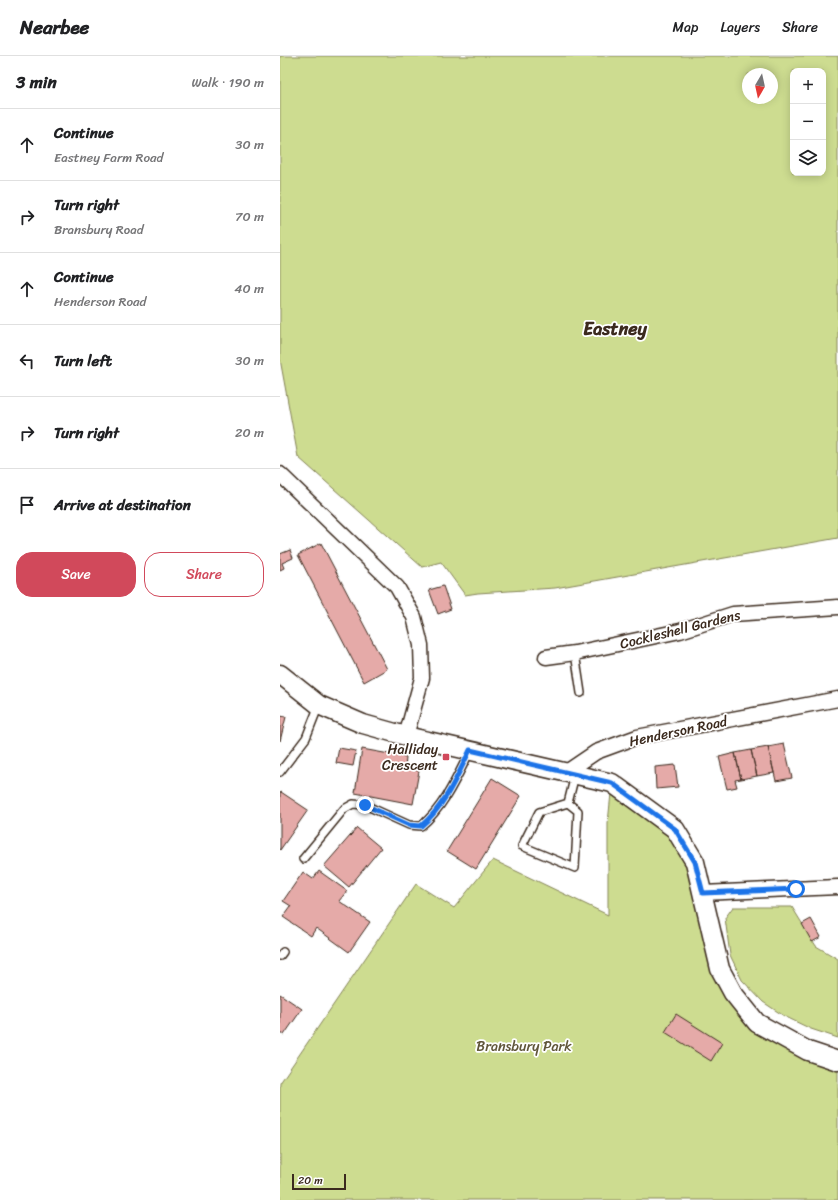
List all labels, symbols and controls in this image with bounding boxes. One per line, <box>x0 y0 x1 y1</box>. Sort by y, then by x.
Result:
text: Nearbee <box>20 11 89 44</box>
text: Map <box>673 15 698 40</box>
text: Layers <box>720 15 760 40</box>
text: Share <box>782 15 818 40</box>
text: 3 min <box>16 67 57 97</box>
north arrow <box>742 68 778 104</box>
map controls <box>790 68 826 176</box>
button: + <box>790 68 826 104</box>
text: Walk · 190 m <box>191 71 264 94</box>
button: − <box>790 104 826 140</box>
text: Continue <box>54 120 114 146</box>
text: 30 m <box>235 133 264 156</box>
icon: ahead <box>16 134 38 156</box>
button: layers <box>790 140 826 176</box>
text: Eastney Farm Road <box>54 146 163 169</box>
text: Turn right <box>54 192 119 218</box>
text: 70 m <box>235 205 264 228</box>
icon: right <box>16 206 38 228</box>
text: Bransbury Road <box>54 218 144 241</box>
text: Continue <box>54 264 114 290</box>
text: 40 m <box>234 277 264 300</box>
icon: ahead <box>16 278 38 300</box>
text: Henderson Road <box>54 290 146 313</box>
district label: Eastney <box>583 313 647 345</box>
text: Turn left <box>54 348 112 374</box>
text: 30 m <box>235 349 264 372</box>
icon: left <box>16 350 38 372</box>
text: Turn right <box>54 420 119 446</box>
text: 20 m <box>235 421 264 444</box>
icon: right <box>16 422 38 444</box>
text: Arrive at destination <box>54 492 191 518</box>
icon: arrive <box>16 494 38 516</box>
button: Save <box>16 552 136 597</box>
button: Share <box>144 552 264 597</box>
street label: Cockleshell Gardens <box>617 602 744 657</box>
street label: Henderson Road <box>627 709 731 754</box>
place label: Halliday Crescent <box>382 737 439 778</box>
marker: Halliday Crescent <box>441 752 451 762</box>
route end <box>356 796 374 814</box>
route start <box>787 880 805 898</box>
park label: Bransbury Park <box>476 1034 572 1059</box>
text: 20 m <box>298 1171 323 1190</box>
scale bar <box>292 1172 346 1191</box>

